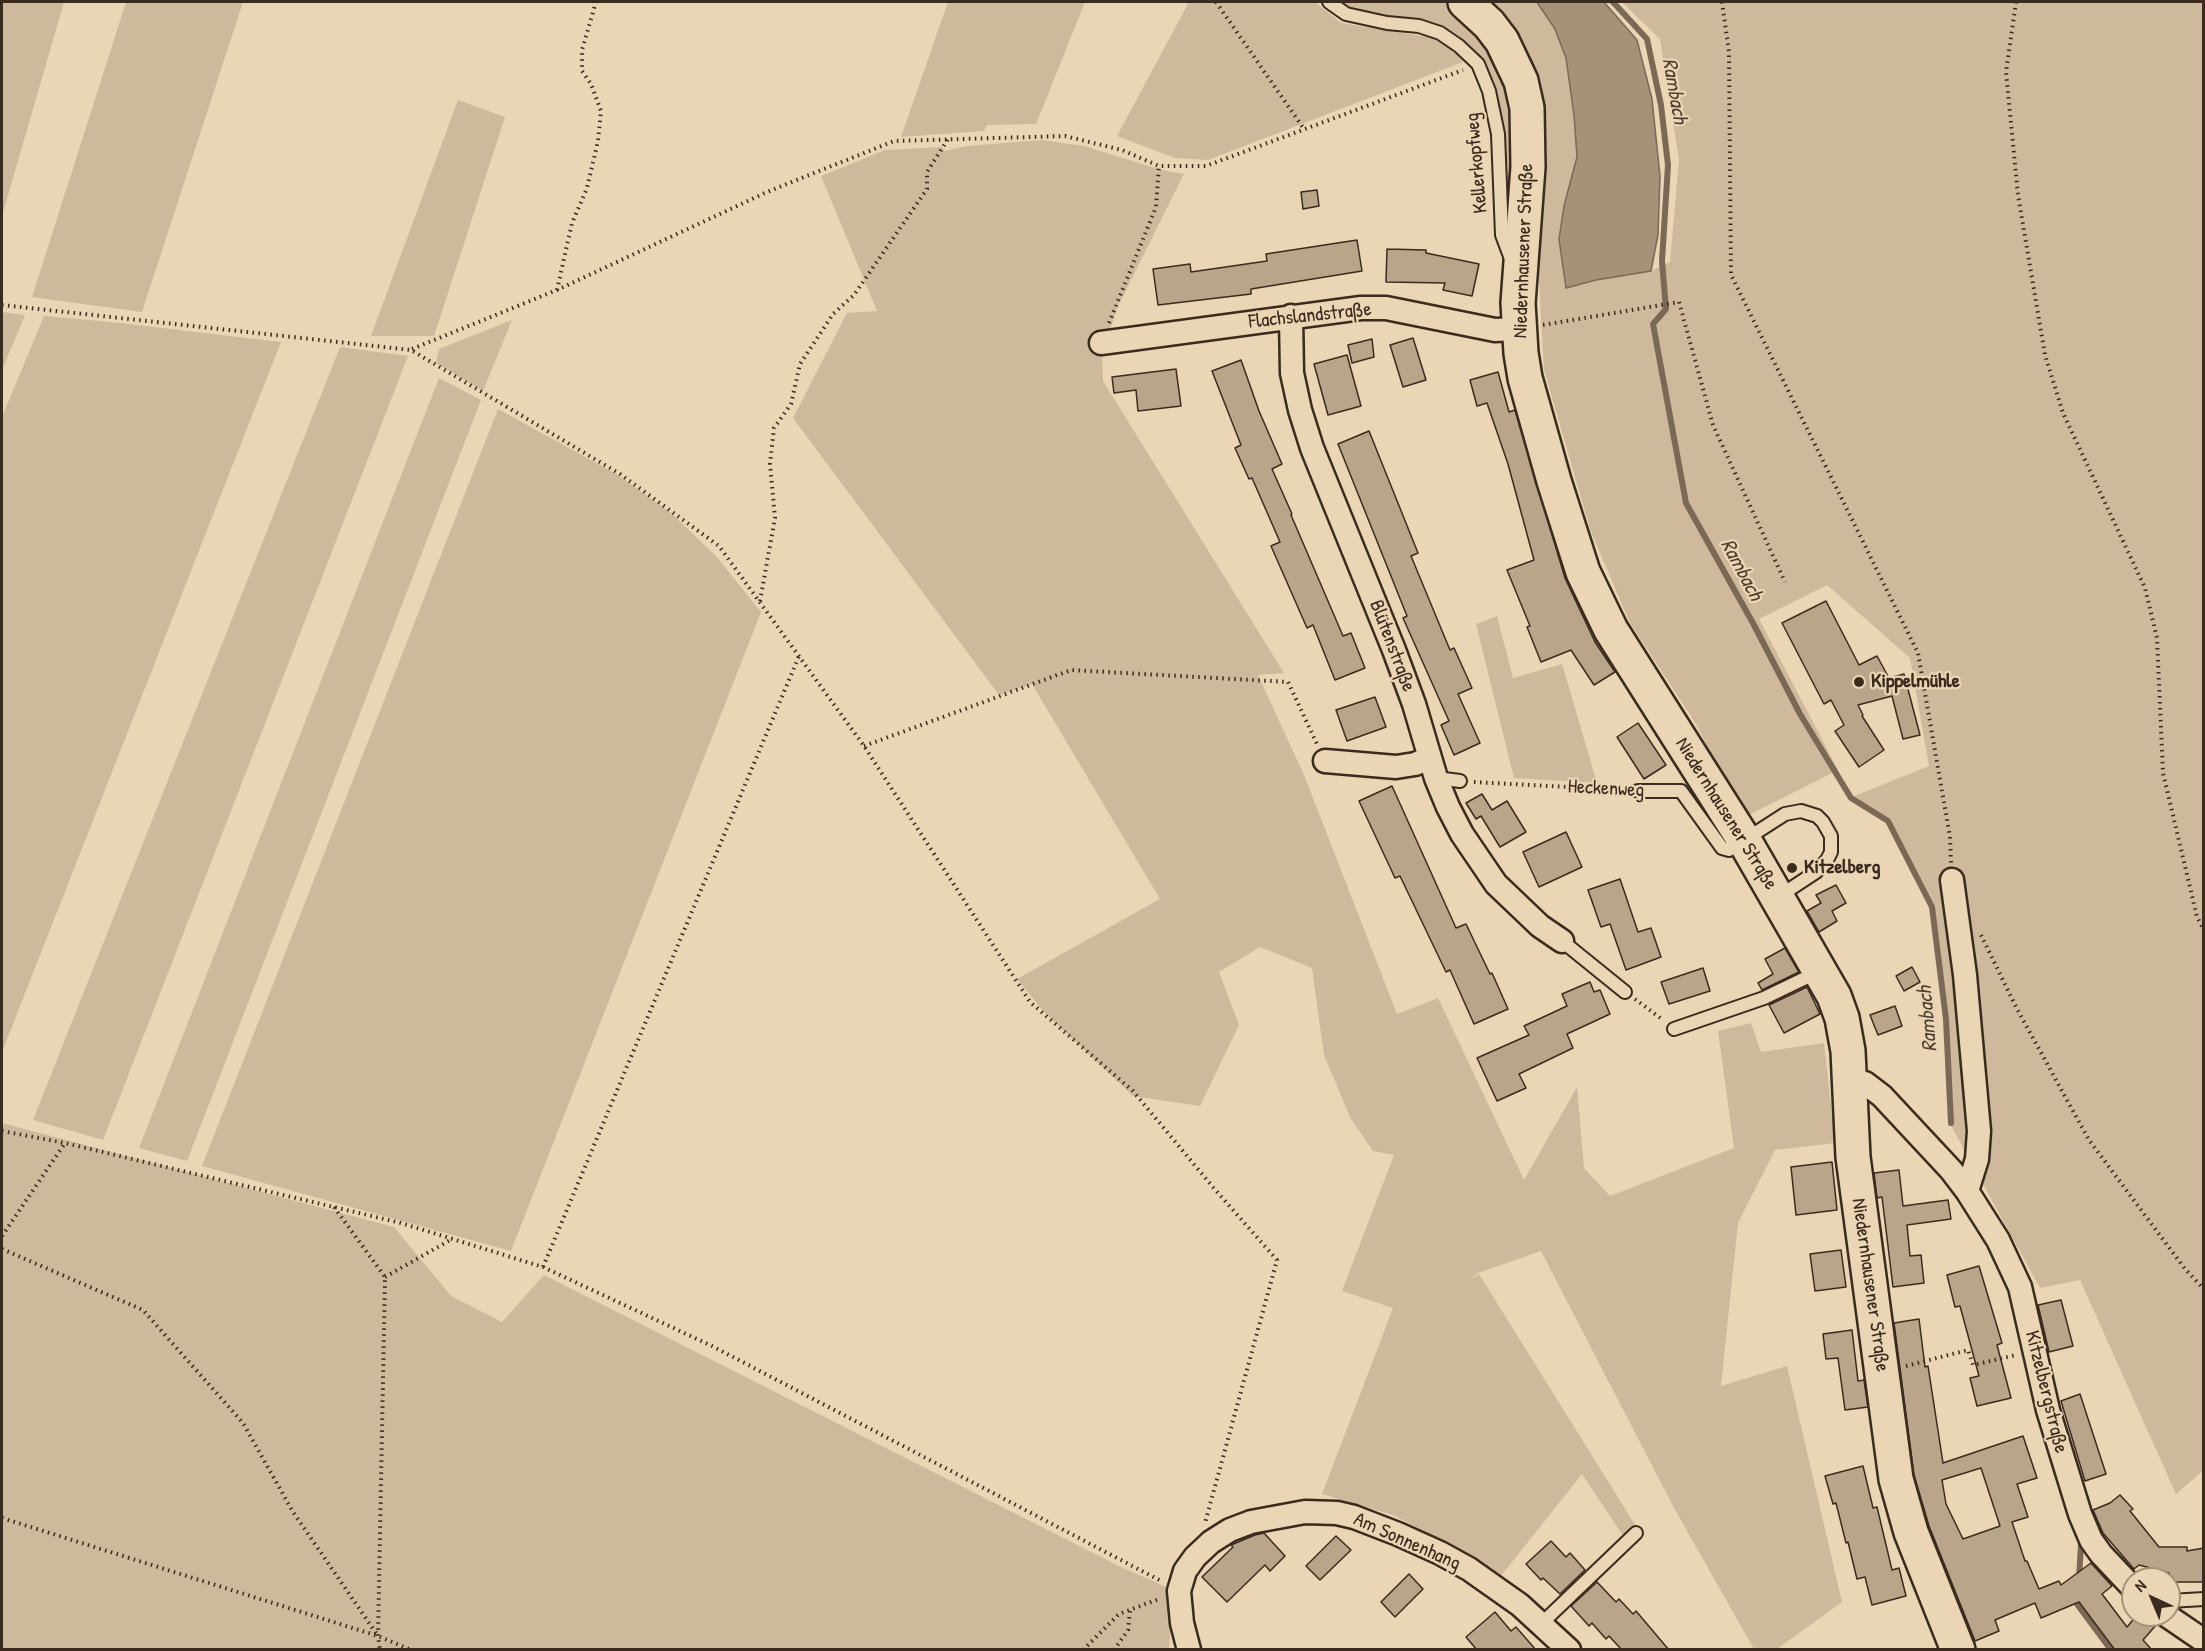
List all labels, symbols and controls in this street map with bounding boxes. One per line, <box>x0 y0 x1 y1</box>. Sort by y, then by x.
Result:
water label: Rambach <box>1656 56 1692 126</box>
street label: Kellerkopfweg <box>1461 112 1493 214</box>
street label: Niedernhausener Straße <box>1509 163 1539 339</box>
street label: Flachslandstraße <box>1247 298 1373 334</box>
water label: Rambach <box>1714 535 1768 605</box>
street label: Blütenstraße <box>1364 597 1420 695</box>
place label: Kippelmühle <box>1871 670 1960 694</box>
marker: Kippelmühle <box>1852 675 1866 689</box>
street label: Niedernhausener Straße <box>1669 733 1783 895</box>
street label: Heckenweg <box>1567 775 1645 803</box>
place label: Kitzelberg <box>1804 856 1880 880</box>
marker: Kitzelberg <box>1785 861 1799 875</box>
water label: Rambach <box>1913 985 1943 1053</box>
street label: Niedernhausener Straße <box>1846 1197 1894 1373</box>
street label: Kitzelbergstraße <box>2019 1328 2073 1456</box>
street label: Am Sonnenhang <box>1350 1508 1464 1576</box>
north arrow <box>2121 1567 2181 1627</box>
text: N <box>2129 1575 2151 1596</box>

